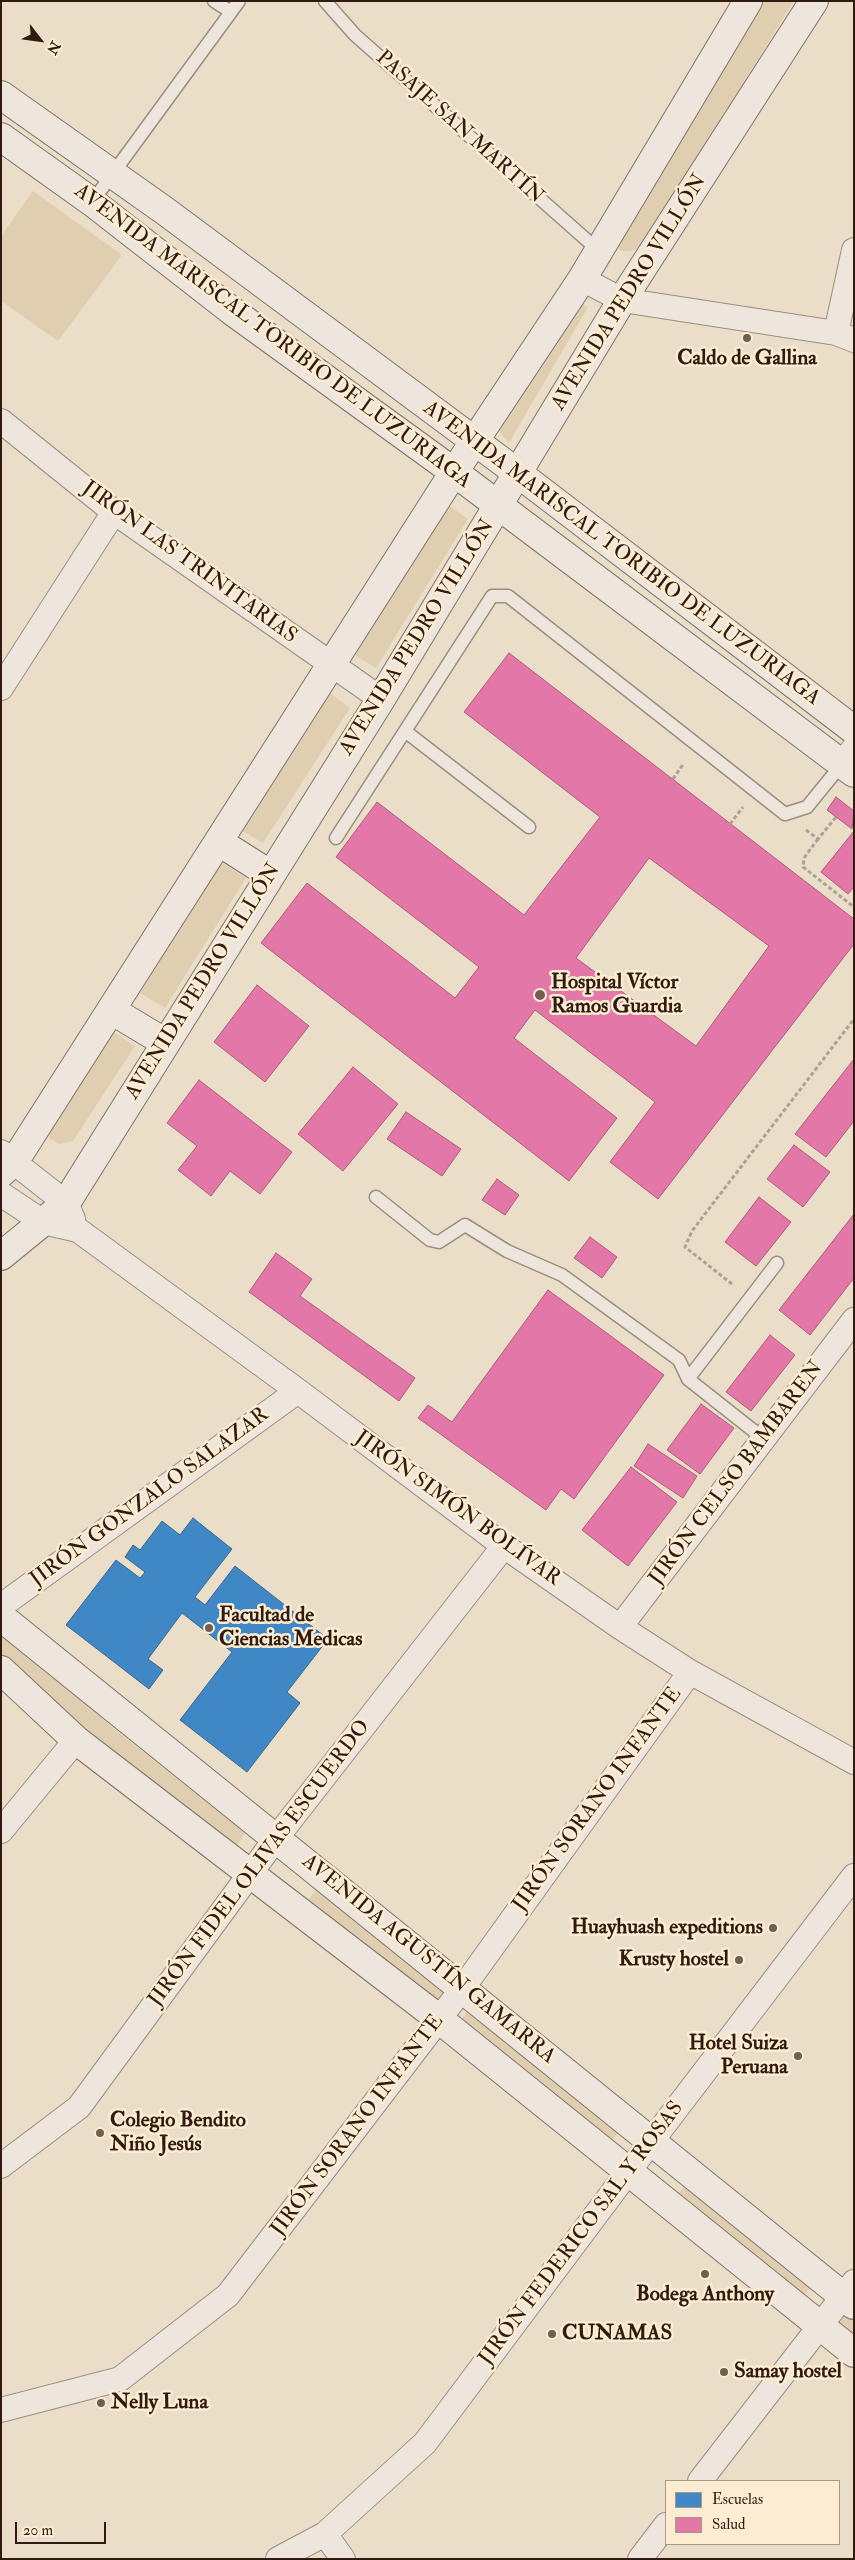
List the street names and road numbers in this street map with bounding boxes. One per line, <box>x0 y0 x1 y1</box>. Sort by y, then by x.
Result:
street label: PASAJE SAN MARTÍN <box>370 46 548 210</box>
street label: AVENIDA PEDRO VILLÓN <box>547 170 713 416</box>
street label: AVENIDA MARISCAL TORIBIO DE LUZURIAGA <box>69 179 475 495</box>
street label: AVENIDA MARISCAL TORIBIO DE LUZURIAGA <box>418 396 824 712</box>
street label: JIRÓN LAS TRINITARIAS <box>76 476 302 650</box>
street label: AVENIDA PEDRO VILLÓN <box>335 515 501 761</box>
street label: AVENIDA PEDRO VILLÓN <box>121 859 287 1105</box>
street label: JIRÓN CELSO BAMBAREN <box>644 1357 830 1591</box>
street label: JIRÓN GONZALO SALAZAR <box>26 1403 274 1593</box>
street label: JIRÓN SIMÓN BOLÍVAR <box>349 1426 565 1592</box>
street label: JIRÓN SORANO INFANTE <box>508 1683 688 1917</box>
street label: JIRÓN FIDEL OLIVAS ESCUERDO <box>144 1716 376 2012</box>
street label: AVENIDA AGUSTÍN GAMARRA <box>296 1850 560 2070</box>
street label: JIRÓN SORANO INFANTE <box>266 2010 450 2242</box>
street label: JIRÓN FEDERICO SAL Y ROSAS <box>474 2097 690 2371</box>

